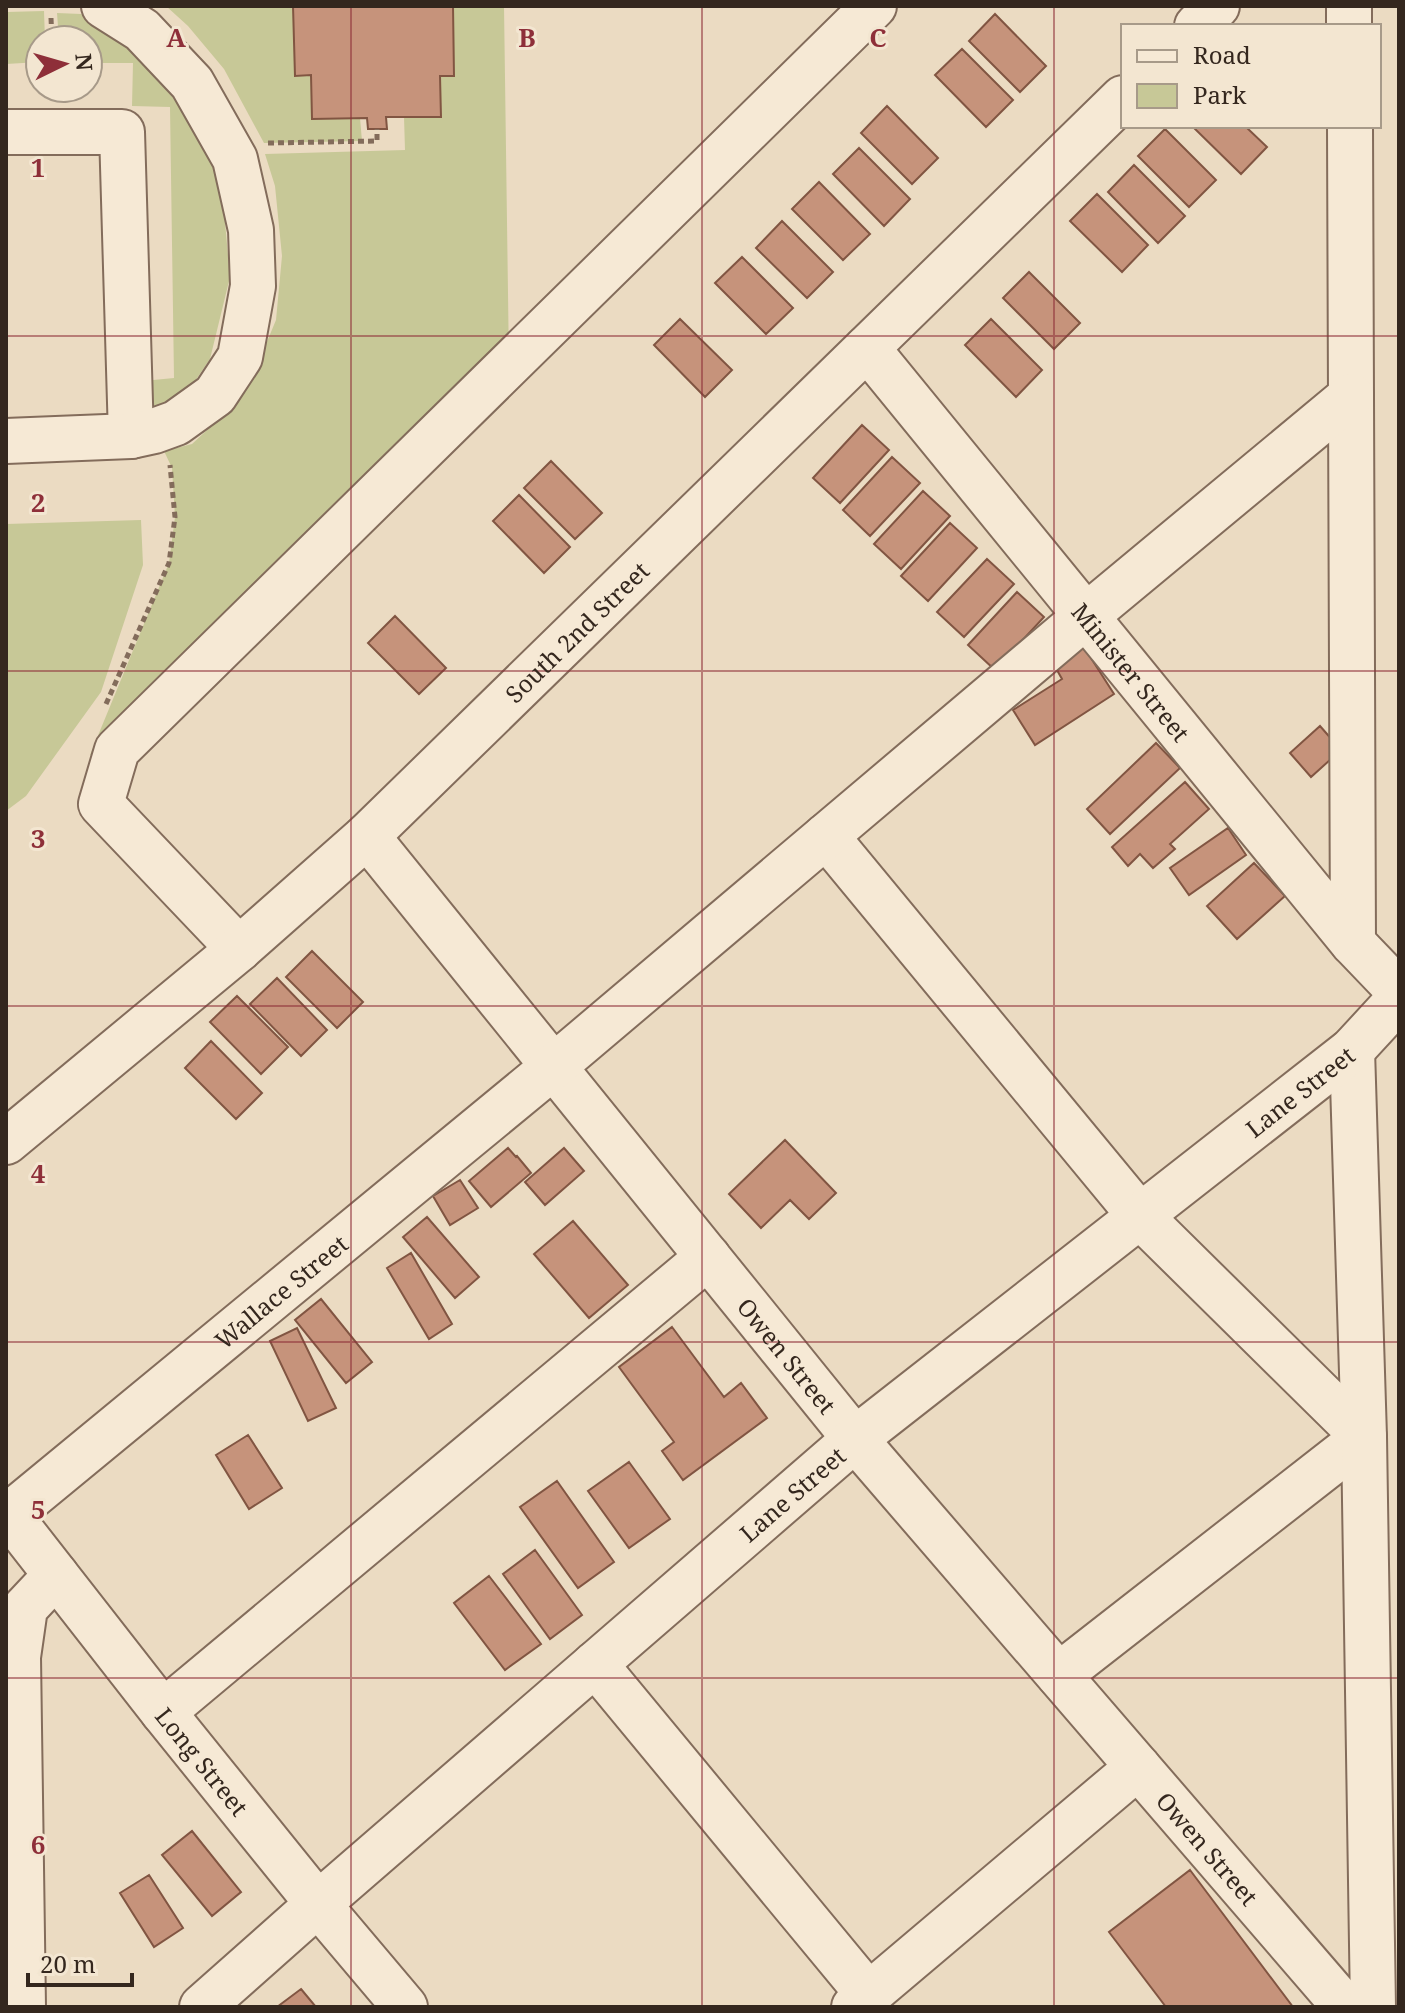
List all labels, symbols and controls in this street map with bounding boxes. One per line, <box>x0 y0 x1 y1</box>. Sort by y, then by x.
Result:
text: A <box>166 19 186 55</box>
text: B <box>518 19 536 55</box>
text: C <box>869 19 887 55</box>
north arrow <box>24 24 104 104</box>
legend <box>1121 24 1381 128</box>
text: Road <box>1193 38 1251 71</box>
text: N <box>69 52 101 72</box>
text: Park <box>1193 78 1247 111</box>
text: 1 <box>31 149 45 185</box>
text: 2 <box>31 484 45 520</box>
street label: South 2nd Street <box>497 554 656 709</box>
street label: Minister Street <box>1065 595 1198 748</box>
text: 3 <box>31 820 45 856</box>
street label: Lane Street <box>1238 1038 1361 1144</box>
text: 4 <box>31 1155 46 1191</box>
street label: Wallace Street <box>207 1227 354 1356</box>
street label: Owen Street <box>730 1290 844 1420</box>
street label: Lane Street <box>732 1439 852 1549</box>
text: 5 <box>31 1491 45 1527</box>
street label: Long Street <box>149 1700 256 1822</box>
street label: Owen Street <box>1150 1784 1266 1912</box>
text: 6 <box>31 1826 45 1862</box>
scale bar <box>28 1937 132 1987</box>
text: 20 m <box>40 1947 96 1980</box>

